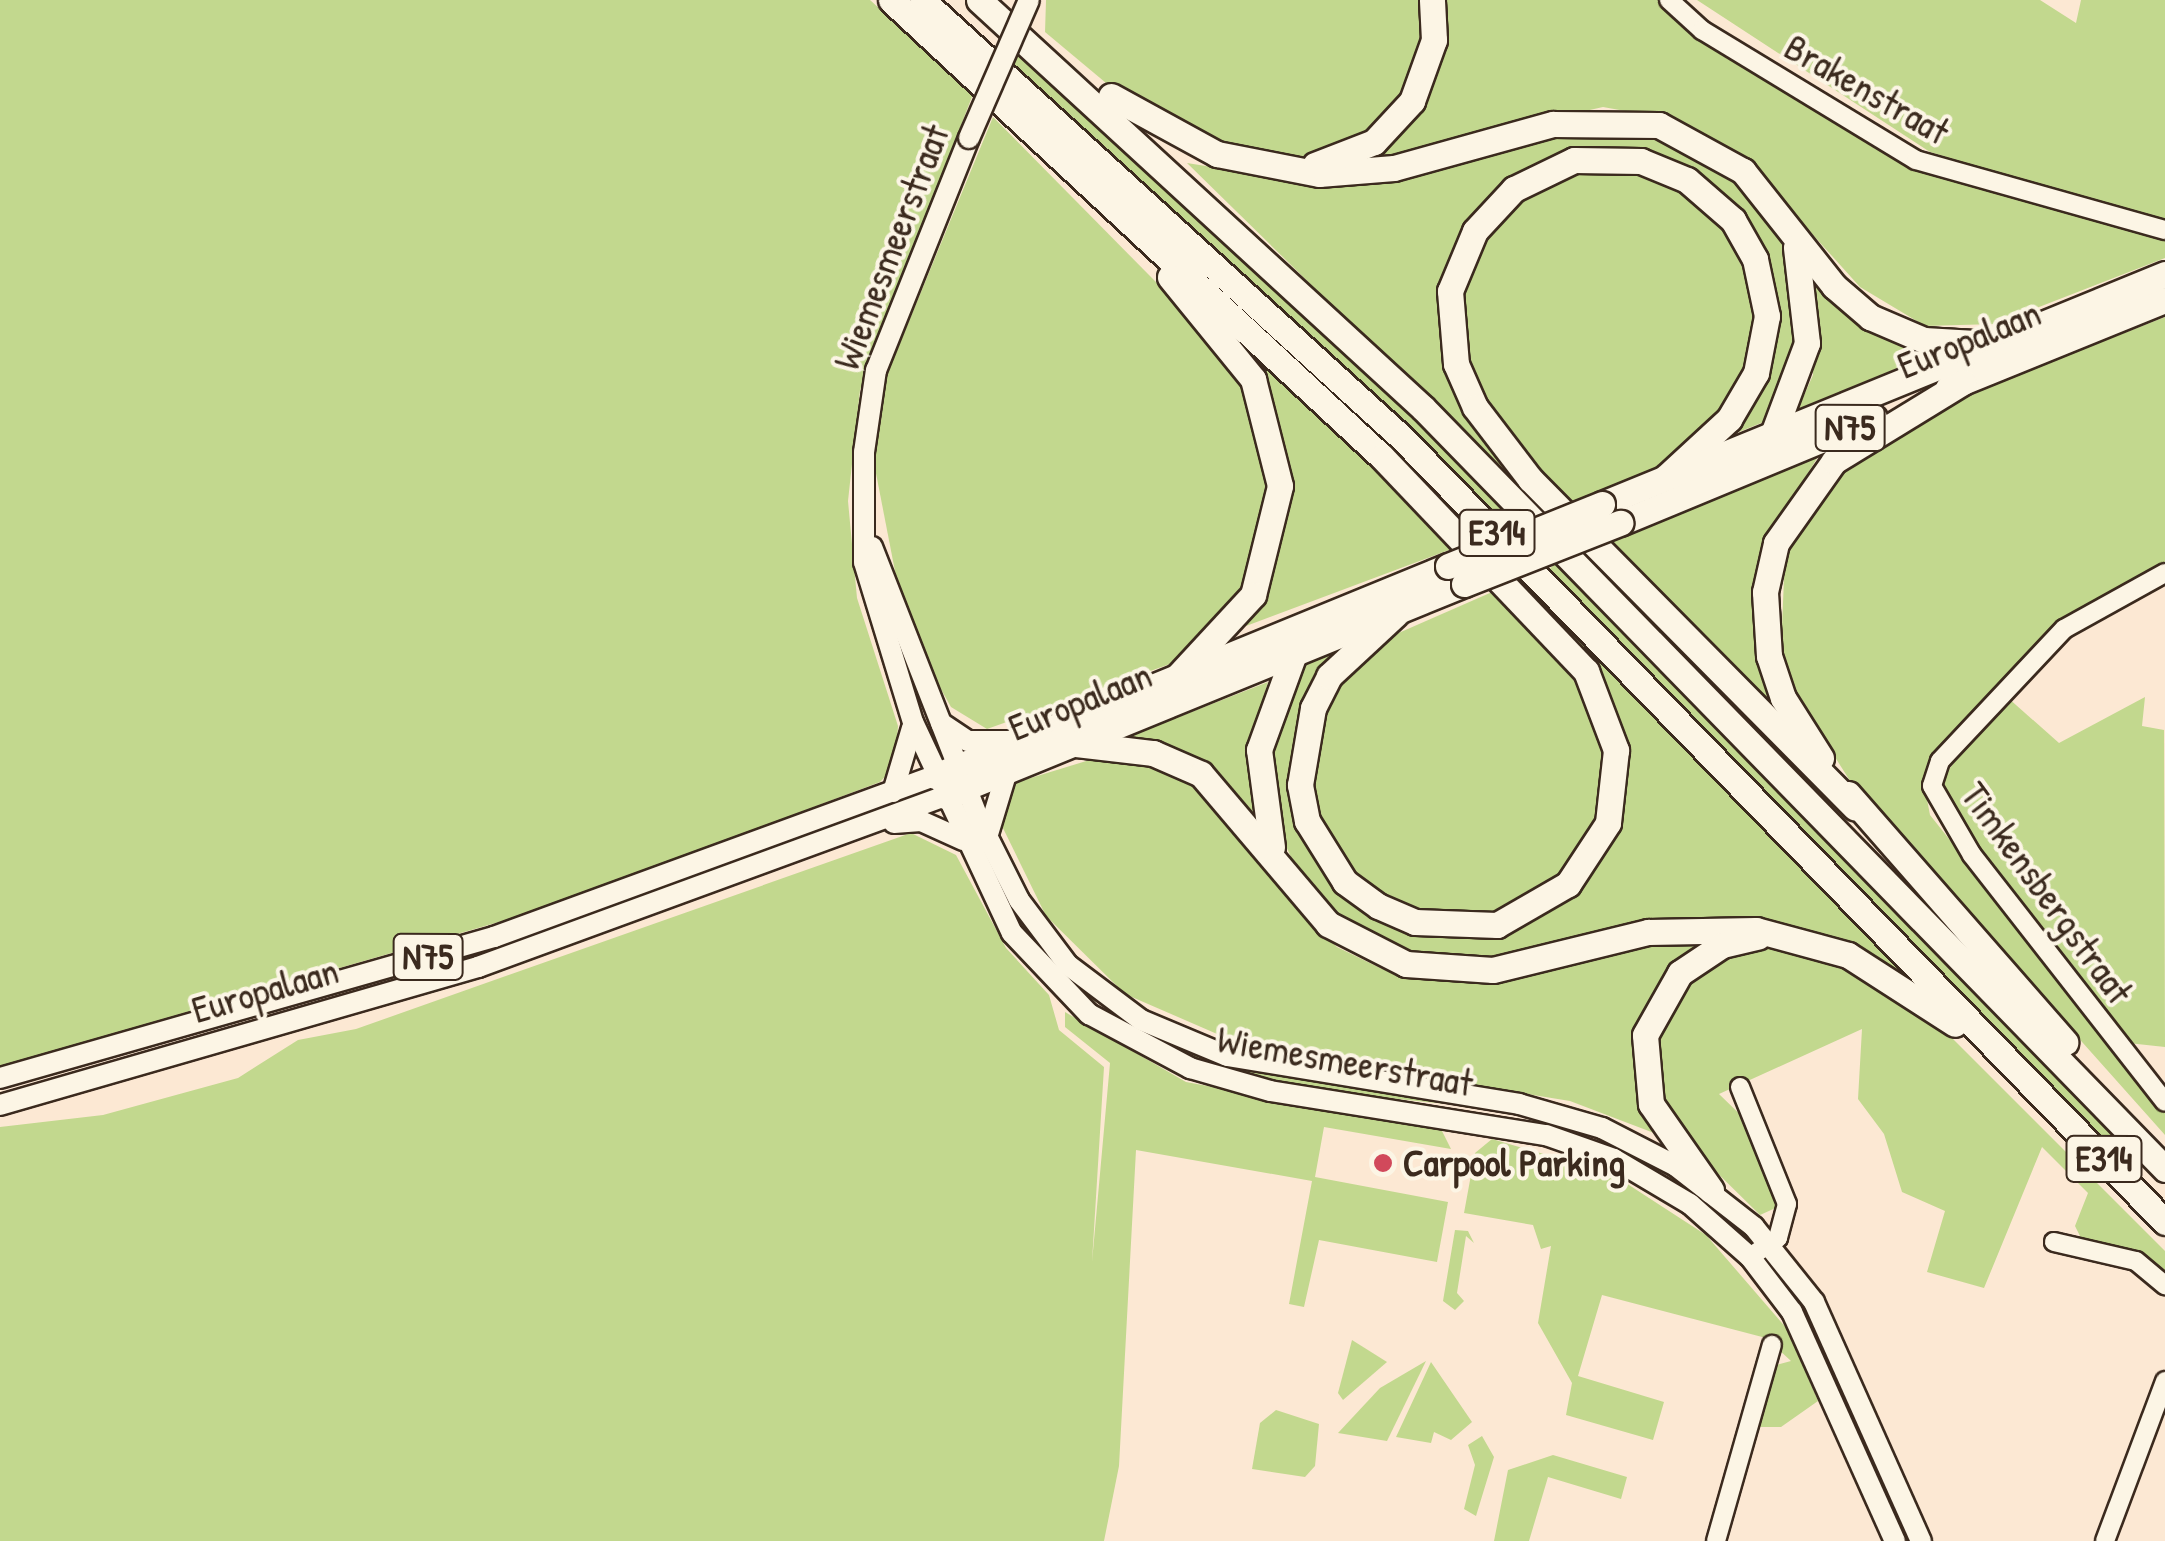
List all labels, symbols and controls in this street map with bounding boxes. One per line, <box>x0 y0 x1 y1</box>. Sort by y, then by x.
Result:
street label: Brakenstraat <box>1777 24 1957 154</box>
street label: Wiemesmeerstraat <box>823 118 959 376</box>
street label: Europalaan <box>1891 290 2047 388</box>
road number: N75 <box>1812 398 1888 458</box>
road number: E314 <box>1457 503 1537 563</box>
street label: Europalaan <box>1002 652 1158 750</box>
street label: Timkensbergstraat <box>1951 773 2143 1013</box>
road number: N75 <box>390 927 466 987</box>
street label: Europalaan <box>187 947 343 1033</box>
street label: Wiemesmeerstraat <box>1214 1016 1476 1106</box>
road number: E314 <box>2064 1129 2144 1189</box>
place label: Carpool Parking <box>1403 1140 1625 1186</box>
marker: Carpool Parking <box>1372 1152 1394 1174</box>

